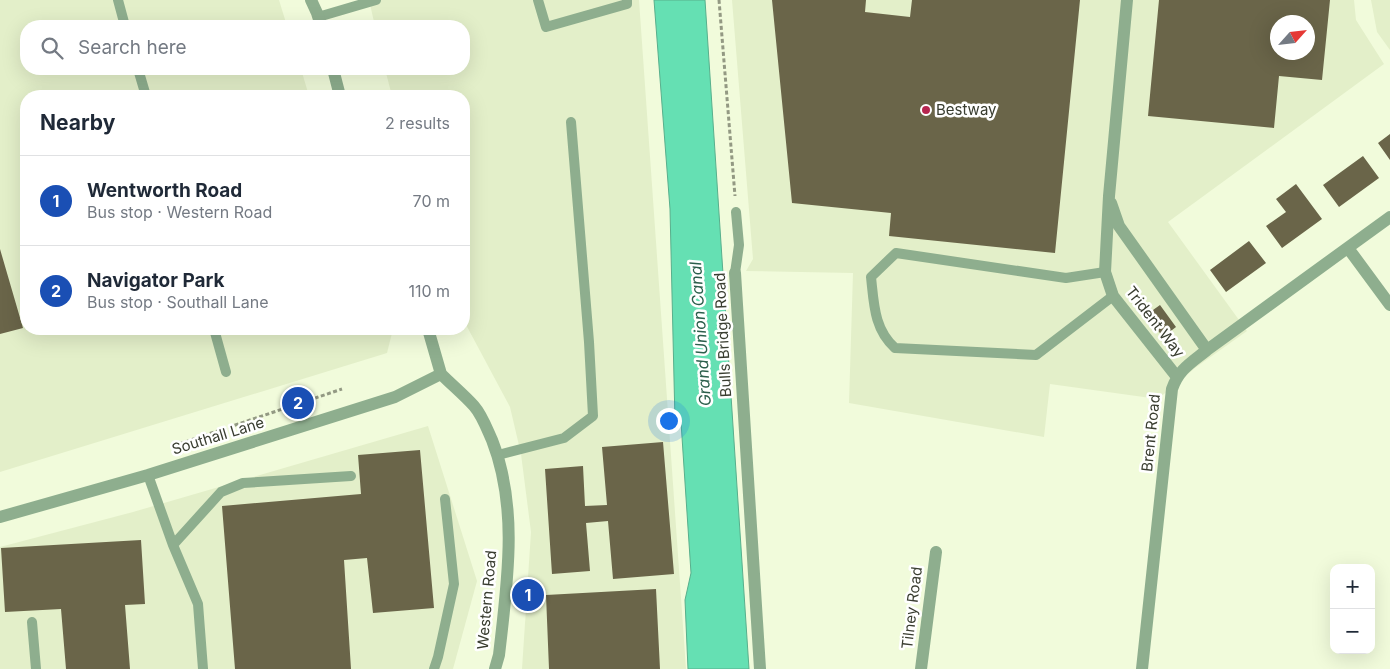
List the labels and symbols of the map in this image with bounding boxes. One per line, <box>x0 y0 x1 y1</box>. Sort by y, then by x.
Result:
north arrow <box>1270 15 1315 60</box>
place label: Bestway <box>936 100 997 119</box>
marker: Bestway <box>920 104 932 116</box>
water label: Grand Union Canal <box>685 261 715 407</box>
street label: Bulls Bridge Road <box>710 272 735 398</box>
street label: Trident Way <box>1122 282 1189 361</box>
pin: 2 <box>282 384 314 422</box>
street label: Brent Road <box>1137 393 1164 473</box>
your location <box>656 408 682 434</box>
street label: Southall Lane <box>169 412 266 459</box>
street label: Western Road <box>473 550 500 650</box>
street label: Tilney Road <box>897 566 926 650</box>
pin: 1 <box>512 576 544 614</box>

